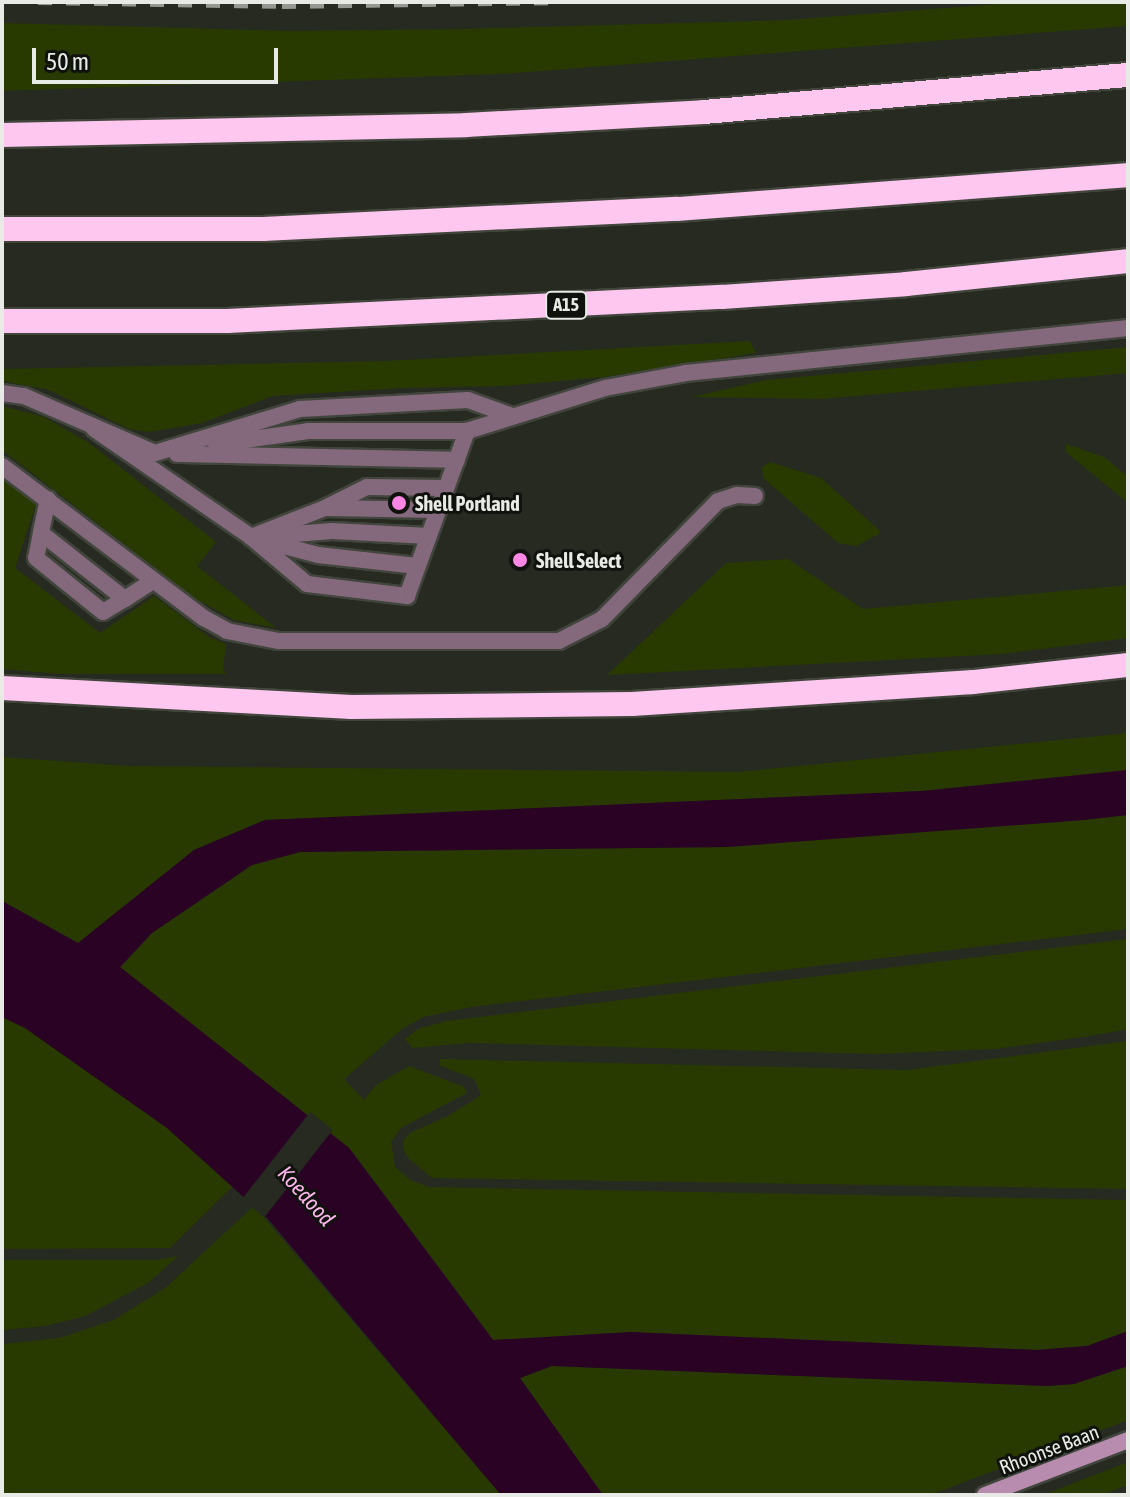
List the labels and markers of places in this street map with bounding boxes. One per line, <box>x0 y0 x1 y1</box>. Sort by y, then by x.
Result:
place label: Shell Portland <box>415 491 520 515</box>
marker: Shell Portland <box>390 494 408 512</box>
place label: Shell Select <box>536 548 621 572</box>
marker: Shell Select <box>511 551 529 569</box>

